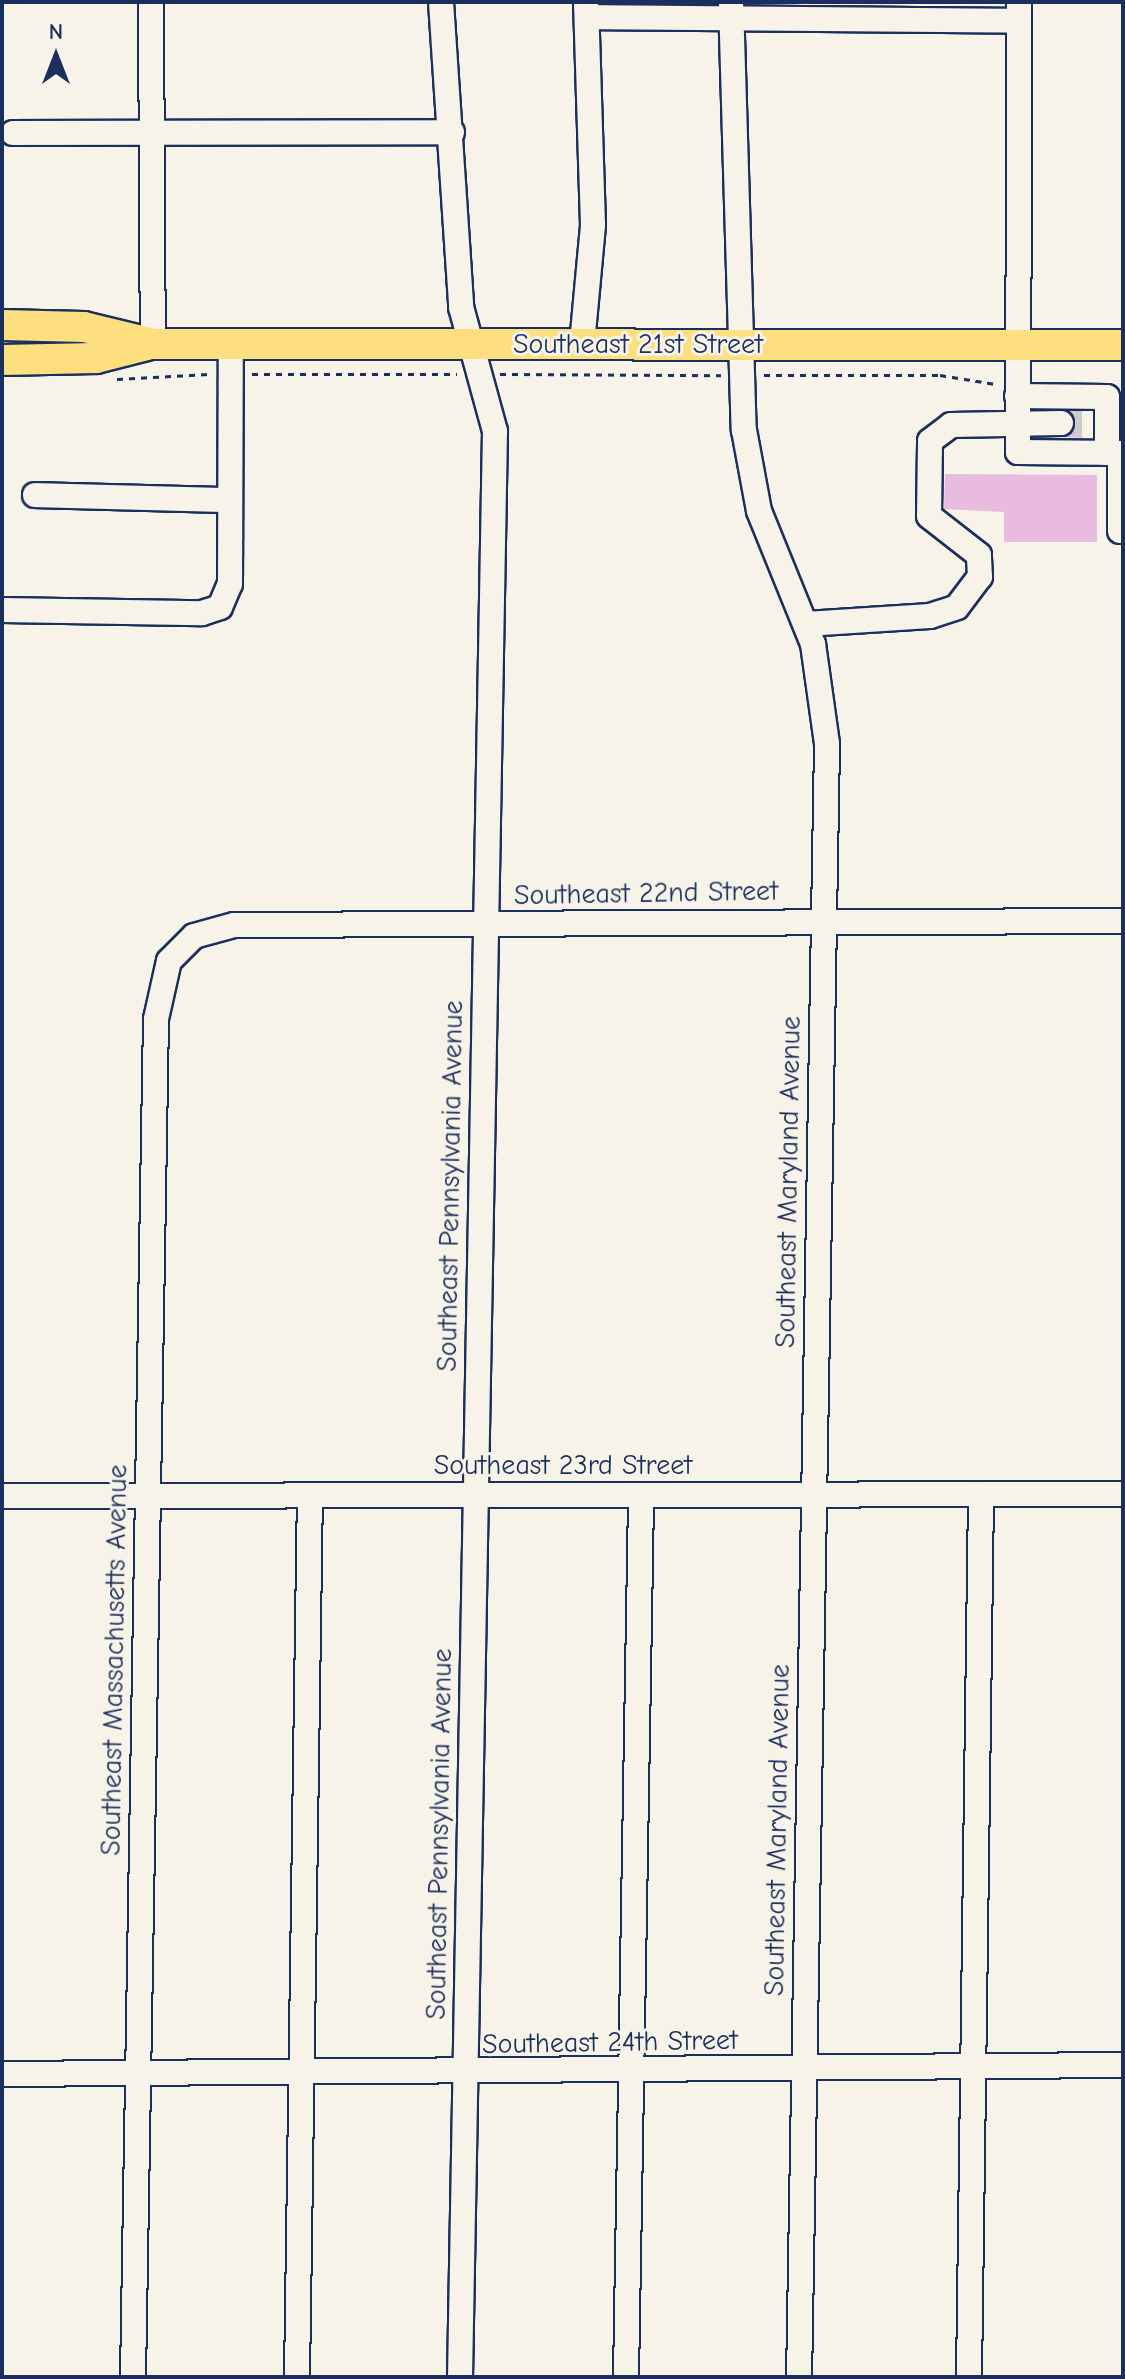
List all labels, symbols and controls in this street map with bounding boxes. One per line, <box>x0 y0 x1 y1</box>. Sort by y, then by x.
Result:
north arrow <box>16 16 96 96</box>
text: N <box>49 19 63 45</box>
street label: Southeast 21st Street <box>513 327 763 361</box>
street label: Southeast 22nd Street <box>514 874 778 912</box>
street label: Southeast Pennsylvania Avenue <box>430 1000 470 1372</box>
street label: Southeast Maryland Avenue <box>768 1016 808 1348</box>
street label: Southeast 23rd Street <box>434 1448 692 1482</box>
street label: Southeast Massachusetts Avenue <box>94 1464 134 1856</box>
street label: Southeast Pennsylvania Avenue <box>419 1648 459 2020</box>
street label: Southeast Maryland Avenue <box>757 1664 797 1996</box>
street label: Southeast 24th Street <box>482 2023 738 2061</box>

